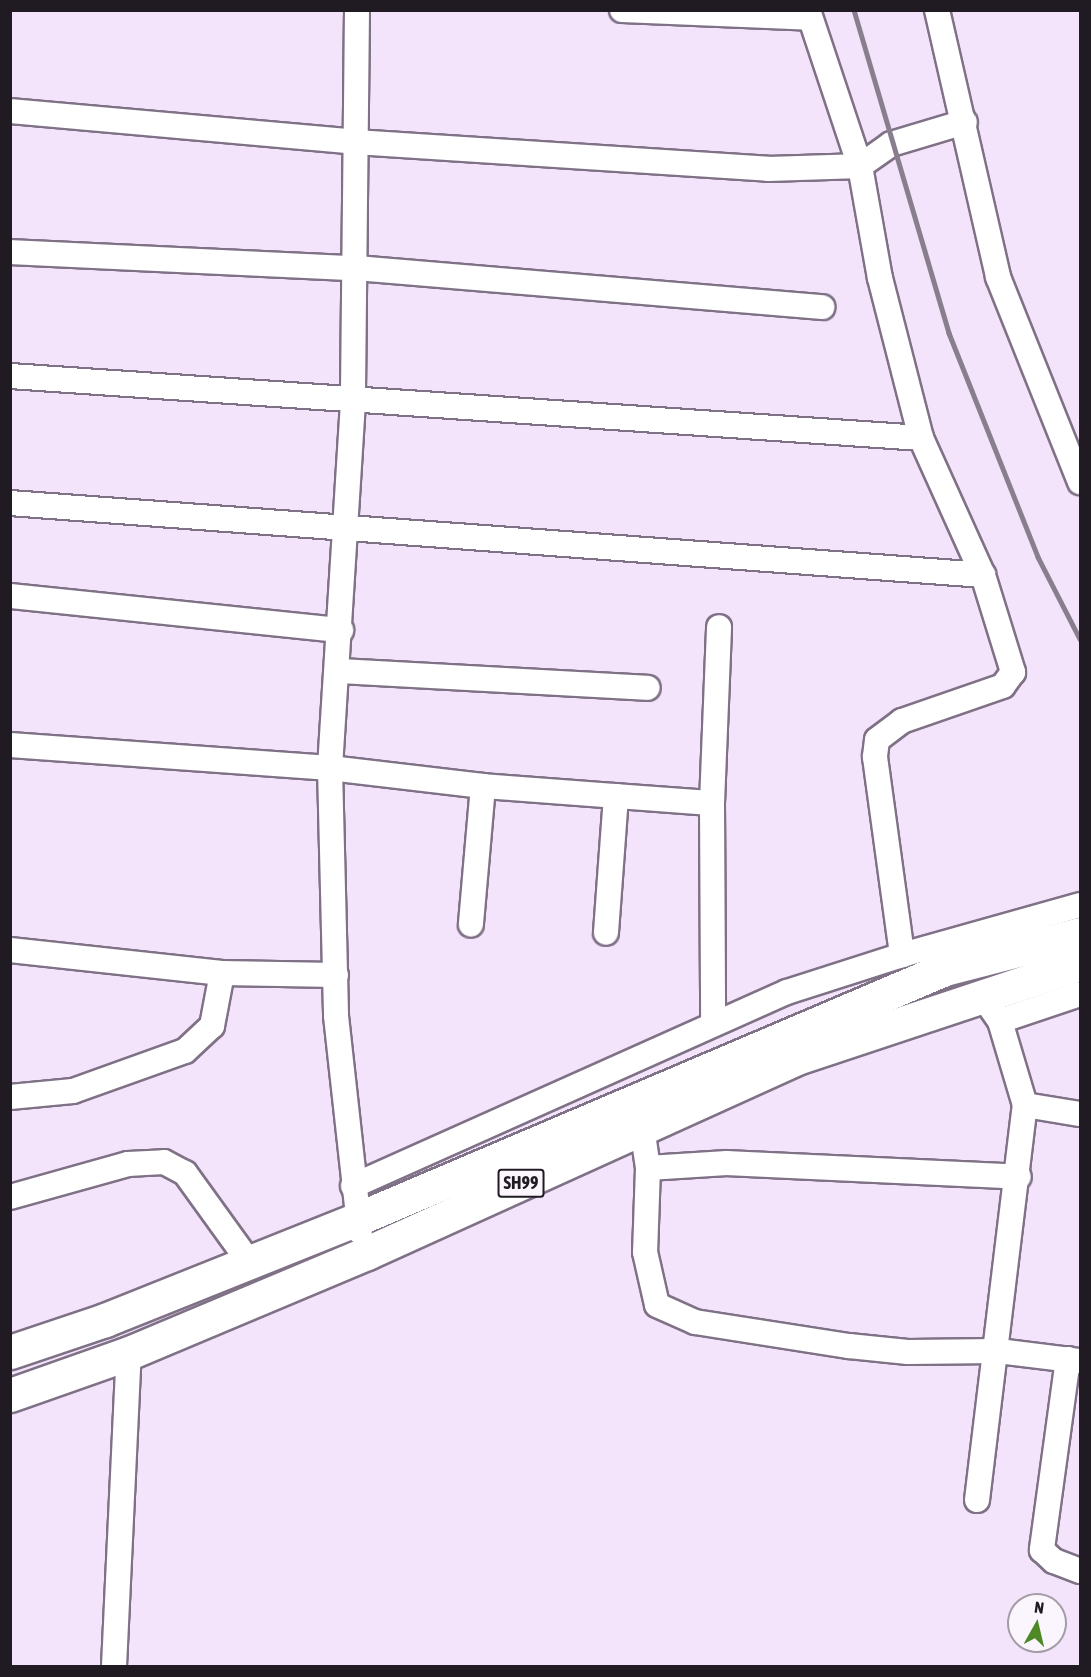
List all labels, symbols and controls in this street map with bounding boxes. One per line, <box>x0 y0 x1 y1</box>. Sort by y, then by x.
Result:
road number: SH99 <box>497 1168 545 1198</box>
north arrow <box>1007 1593 1067 1653</box>
text: N <box>1033 1598 1045 1617</box>

